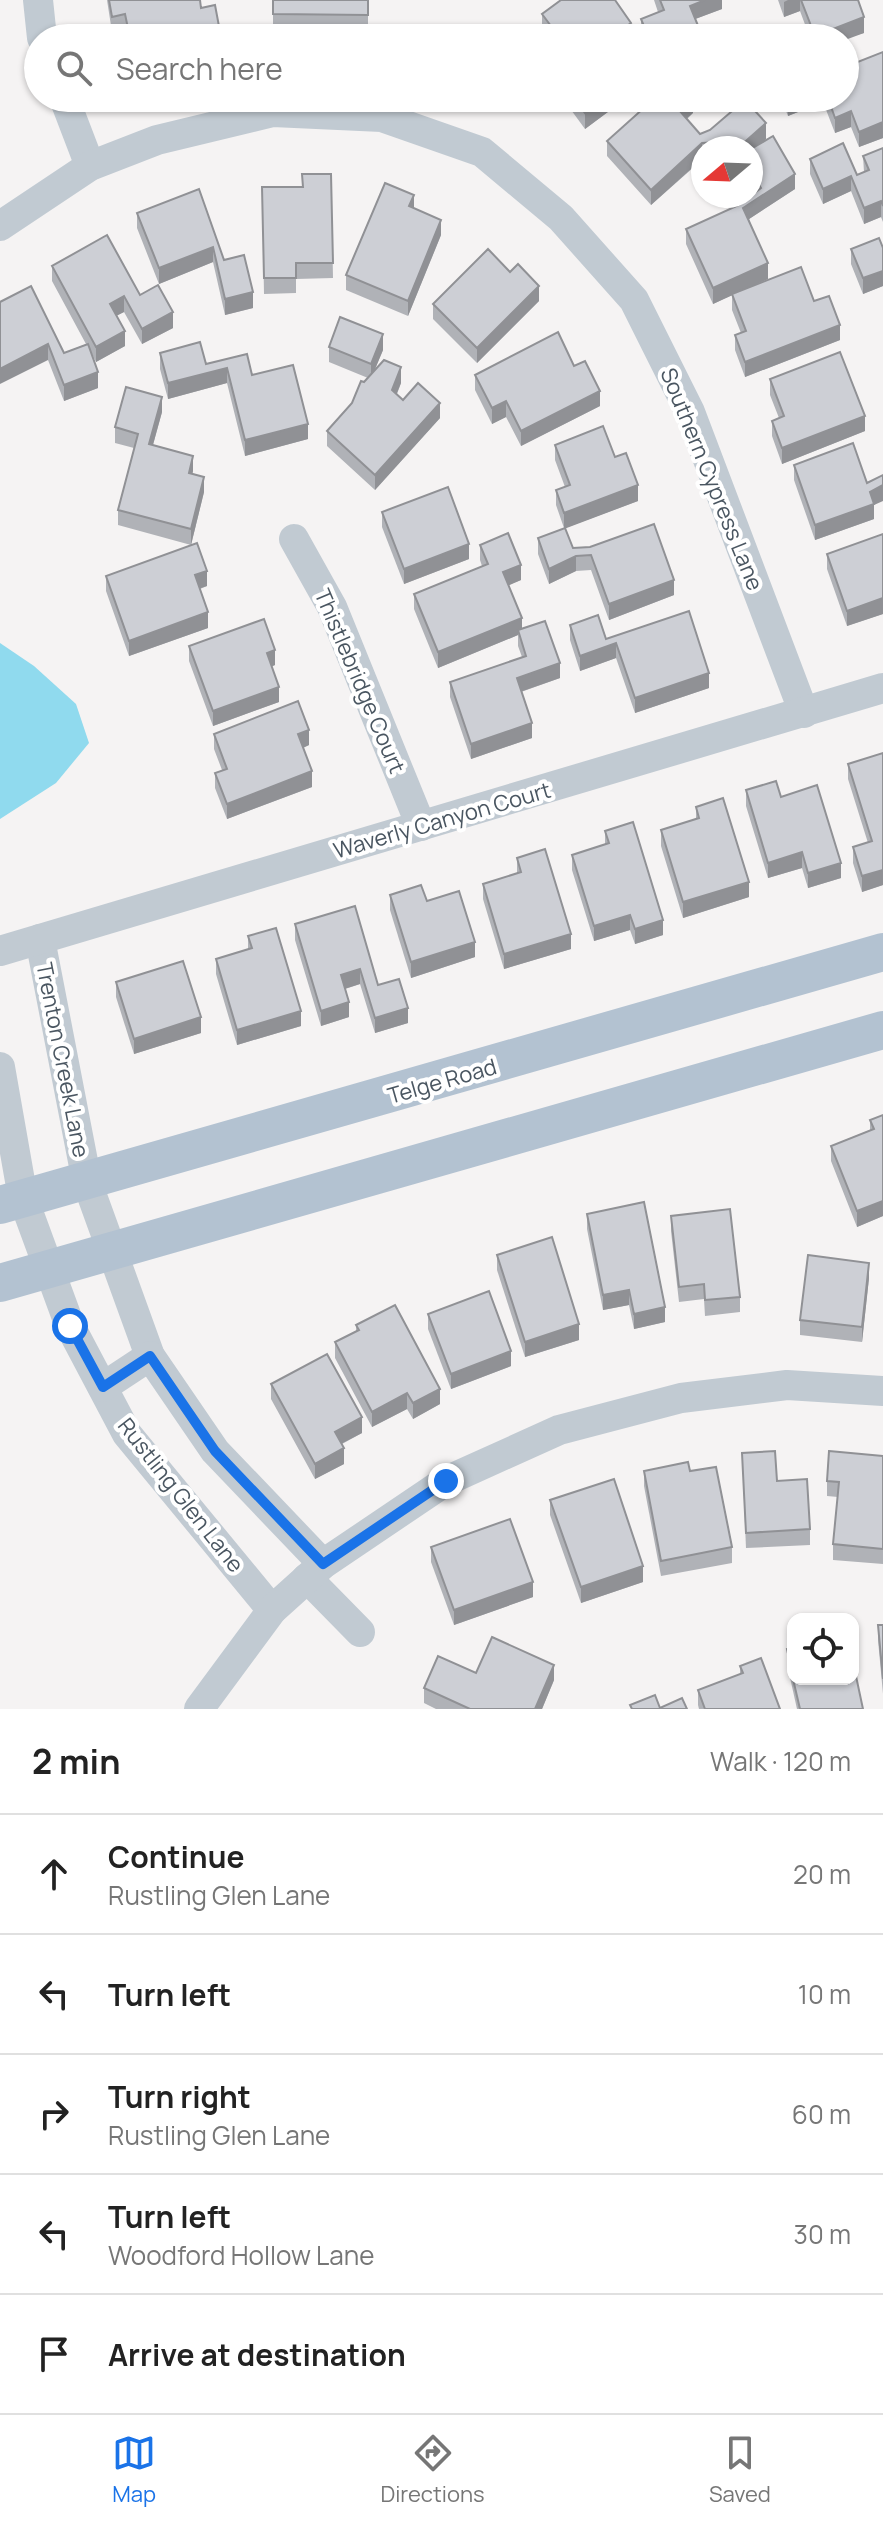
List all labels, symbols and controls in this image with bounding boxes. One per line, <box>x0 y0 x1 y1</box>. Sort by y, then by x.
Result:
search box <box>24 24 859 112</box>
icon: search <box>52 46 96 90</box>
text: Search here <box>116 48 283 89</box>
north arrow <box>691 136 763 208</box>
street label: Southern Cypress Lane <box>654 363 770 595</box>
street label: Thistlebridge Court <box>308 584 412 778</box>
street label: Waverly Canyon Court <box>330 775 554 865</box>
street label: Trenton Creek Lane <box>29 960 97 1160</box>
street label: Telge Road <box>384 1051 500 1111</box>
route start <box>52 1308 88 1344</box>
street label: Rustling Glen Lane <box>111 1412 251 1578</box>
route end <box>428 1463 464 1499</box>
map controls <box>787 1613 859 1685</box>
button: locate <box>787 1613 859 1685</box>
text: 2 min <box>32 1738 120 1784</box>
text: Walk · 120 m <box>710 1743 851 1779</box>
text: Continue <box>108 1836 244 1877</box>
icon: ahead <box>32 1852 76 1896</box>
text: 20 m <box>793 1856 851 1892</box>
text: Rustling Glen Lane <box>108 1877 330 1913</box>
icon: left <box>32 1972 76 2016</box>
text: Turn left <box>108 1974 231 2015</box>
text: 10 m <box>798 1976 851 2012</box>
text: Turn right <box>108 2076 251 2117</box>
icon: right <box>32 2092 76 2136</box>
text: 60 m <box>792 2096 851 2132</box>
text: Rustling Glen Lane <box>108 2117 330 2153</box>
text: Turn left <box>108 2196 231 2237</box>
icon: left <box>32 2212 76 2256</box>
text: 30 m <box>794 2216 851 2252</box>
text: Woodford Hollow Lane <box>108 2237 374 2273</box>
icon: arrive <box>32 2332 76 2376</box>
text: Arrive at destination <box>108 2334 406 2375</box>
tab: Map <box>112 2431 156 2509</box>
tab: Directions <box>380 2431 485 2509</box>
tab: Saved <box>709 2431 771 2509</box>

